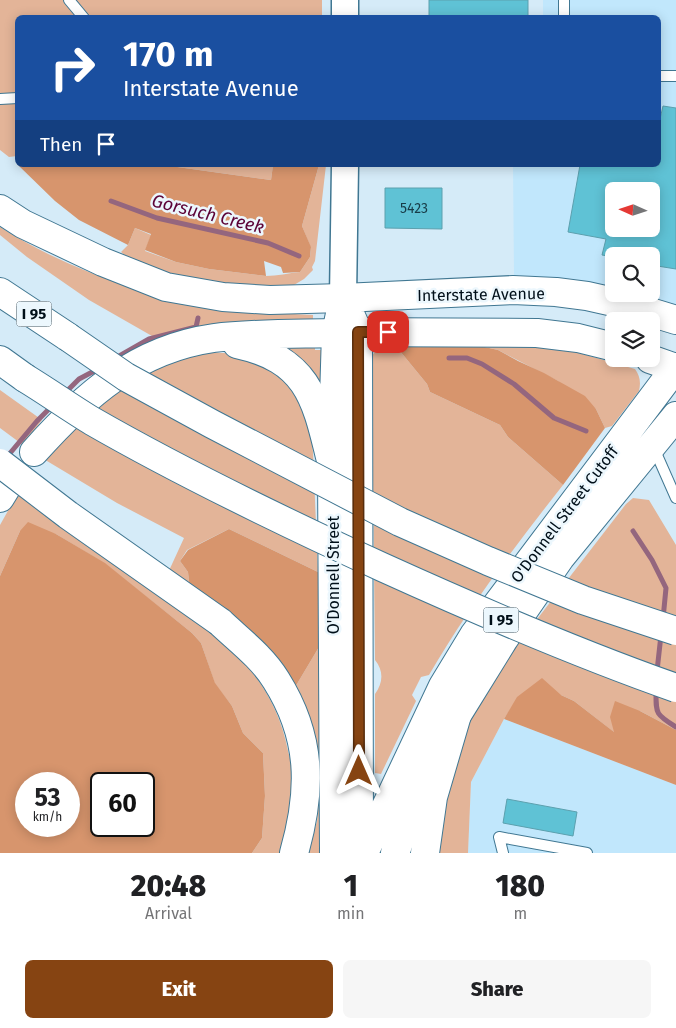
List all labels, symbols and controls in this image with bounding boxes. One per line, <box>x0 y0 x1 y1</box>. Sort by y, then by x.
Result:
text: 170 m <box>123 33 214 75</box>
icon: right <box>40 35 105 100</box>
text: Interstate Avenue <box>123 75 299 102</box>
icon: arrive <box>92 130 120 158</box>
text: Then <box>40 133 82 156</box>
north arrow <box>605 182 660 238</box>
map controls <box>605 182 660 367</box>
water label: Gorsuch Creek <box>150 189 267 239</box>
house number: 5423 <box>400 200 428 217</box>
button: search <box>605 247 660 302</box>
street label: Interstate Avenue <box>417 284 545 305</box>
road number: I 95 <box>16 302 52 326</box>
pin <box>367 311 409 353</box>
button: layers <box>605 312 660 367</box>
icon: arrive <box>374 318 402 346</box>
street label: O'Donnell Street Cutoff <box>507 441 623 587</box>
street label: O'Donnell Street <box>324 515 343 634</box>
road number: I 95 <box>484 608 518 632</box>
position arrow <box>332 744 384 796</box>
speed limit sign: 60 <box>90 772 155 837</box>
text: 53 <box>34 783 61 813</box>
text: km/h <box>33 810 62 824</box>
text: 20:48 <box>131 868 206 904</box>
text: 1 <box>344 868 358 904</box>
text: 180 <box>495 868 545 904</box>
text: Arrival <box>145 904 192 923</box>
text: min <box>337 904 365 923</box>
text: m <box>513 904 527 923</box>
button: Exit <box>25 960 333 1018</box>
button: Share <box>343 960 651 1018</box>

